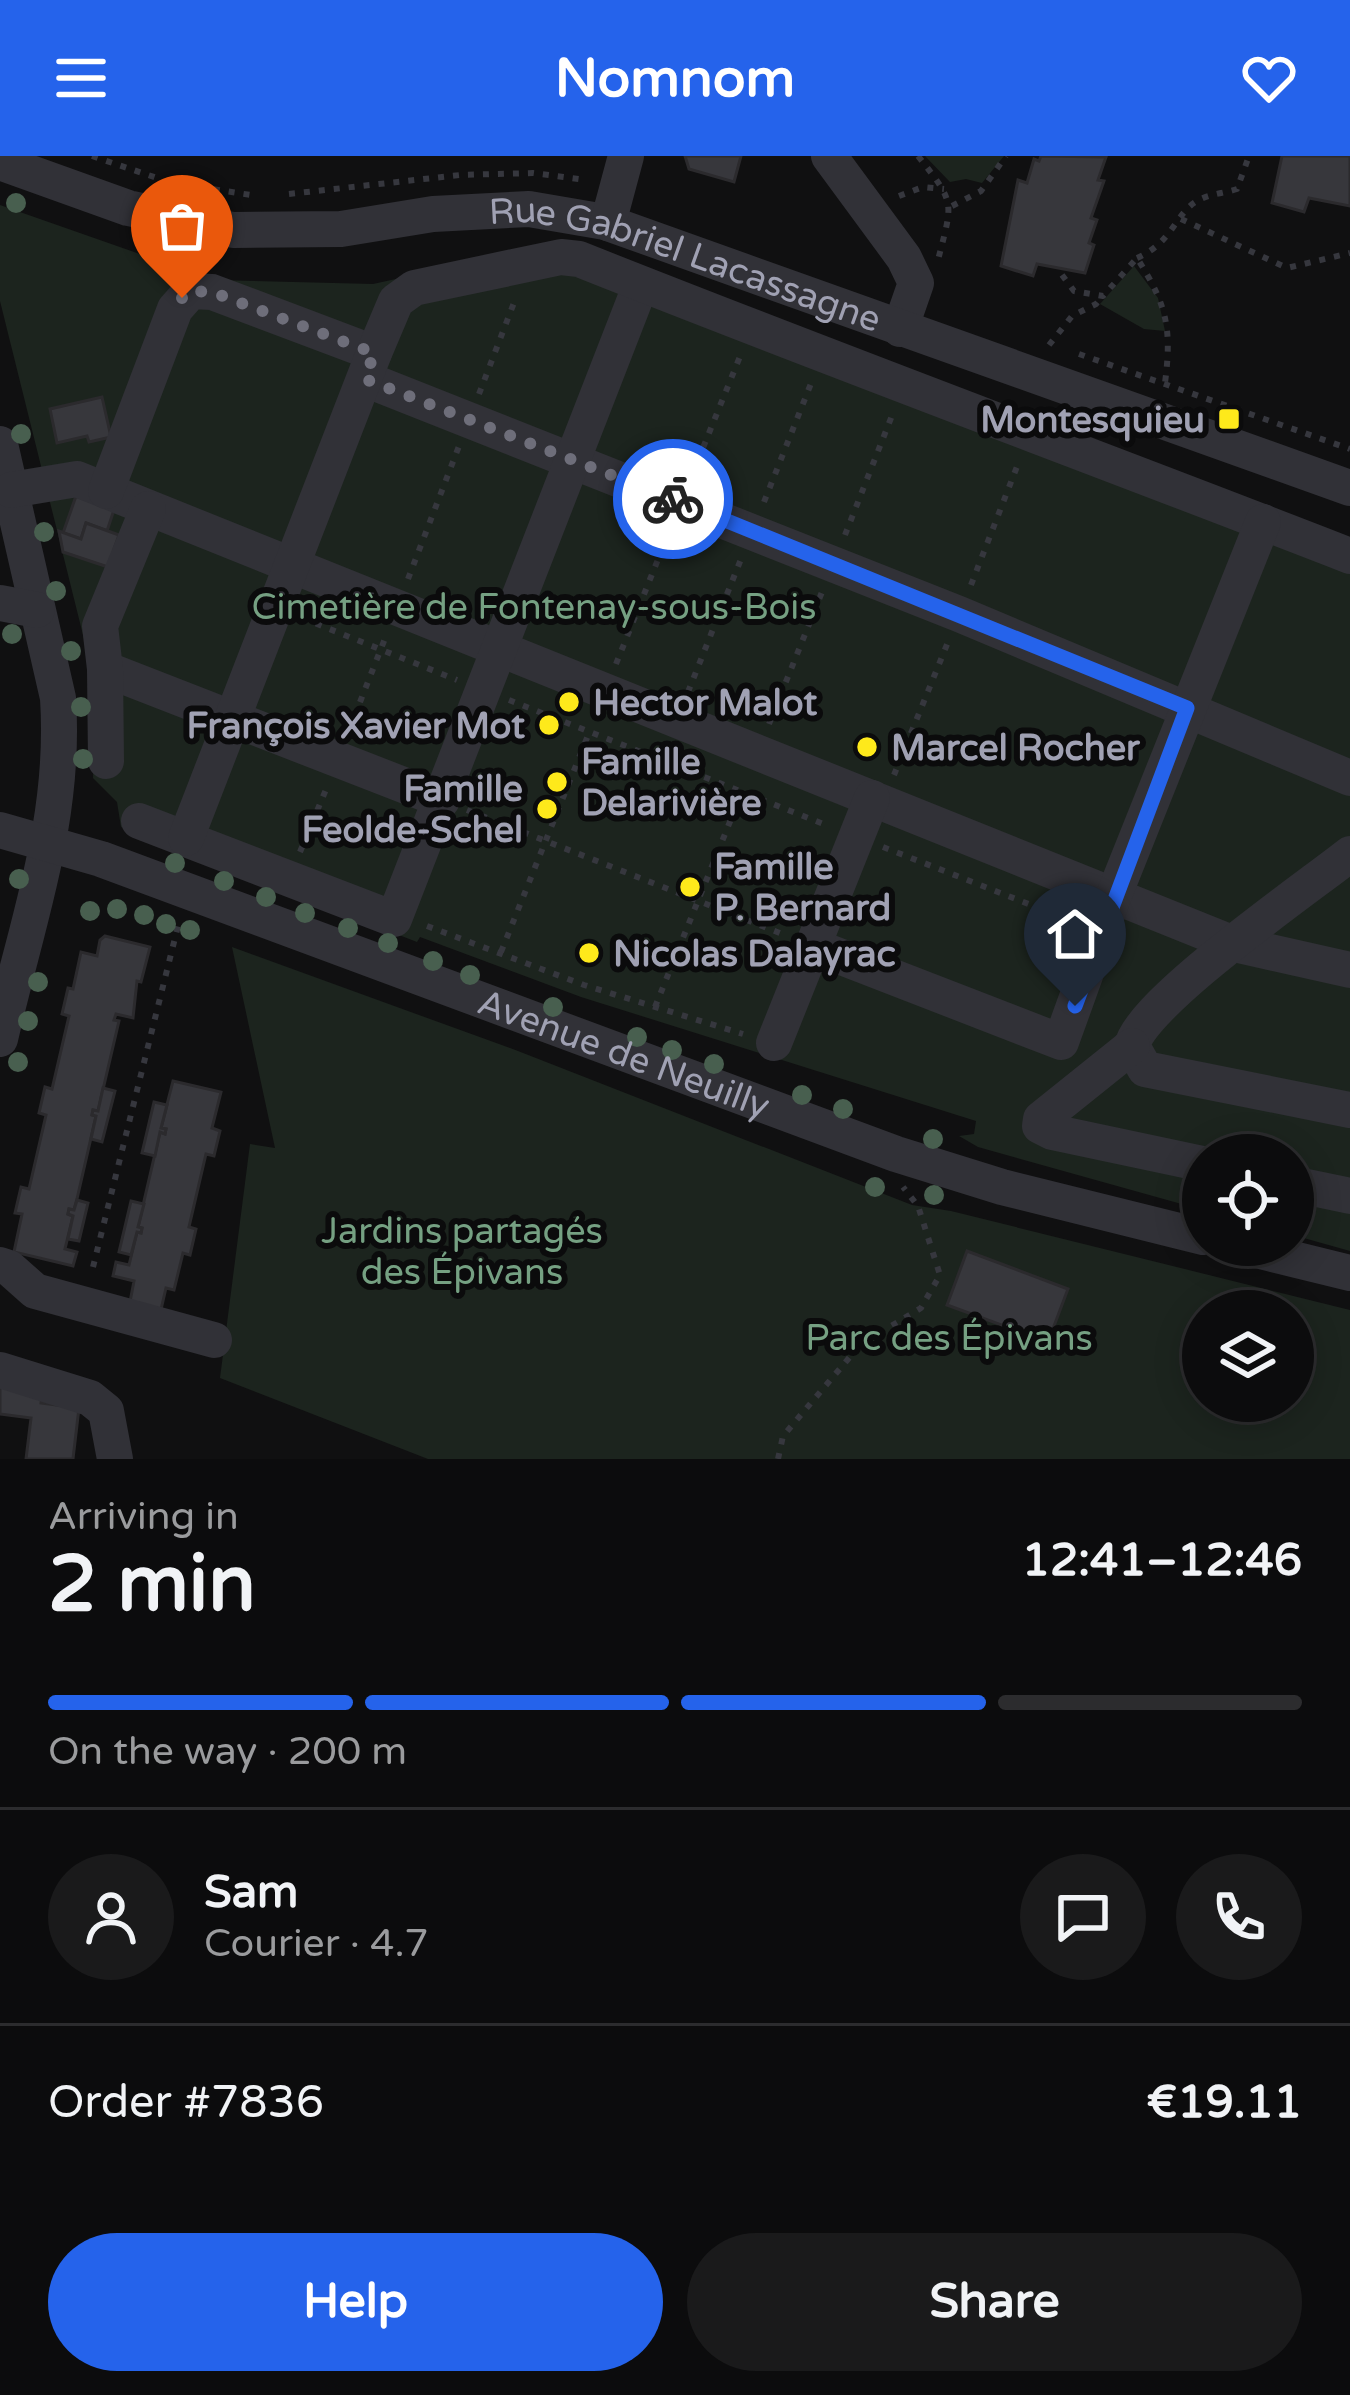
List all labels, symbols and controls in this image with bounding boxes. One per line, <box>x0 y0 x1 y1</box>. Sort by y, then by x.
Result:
icon: menu <box>48 45 114 111</box>
icon: heart <box>1236 45 1302 111</box>
text: Nomnom <box>555 46 795 111</box>
pin <box>131 175 233 298</box>
street label: Rue Gabriel Lacassagne <box>488 189 887 342</box>
icon: bag <box>149 193 215 259</box>
place label: Montesquieu <box>980 399 1205 442</box>
marker: Montesquieu <box>1216 406 1242 432</box>
courier <box>613 439 733 559</box>
icon: bike <box>640 466 706 532</box>
park label: Cimetière de Fontenay-sous-Bois <box>251 586 817 629</box>
place label: Hector Malot <box>593 682 817 725</box>
marker: Hector Malot <box>556 689 582 715</box>
place label: François Xavier Mot <box>187 705 525 748</box>
marker: François Xavier Mot <box>536 712 562 738</box>
place label: Marcel Rocher <box>891 727 1141 770</box>
marker: Marcel Rocher <box>854 734 880 760</box>
place label: Famille Delarivière <box>581 741 762 825</box>
place label: Famille Feolde-Schel <box>302 768 523 852</box>
marker: Famille Delarivière <box>544 769 570 795</box>
marker: Famille Feolde-Schel <box>534 796 560 822</box>
place label: Famille P. Bernard <box>714 846 891 930</box>
marker: Famille P. Bernard <box>677 874 703 900</box>
pin <box>1024 883 1126 1006</box>
icon: home <box>1042 901 1108 967</box>
place label: Nicolas Dalayrac <box>613 933 896 976</box>
marker: Nicolas Dalayrac <box>576 940 602 966</box>
street label: Avenue de Neuilly <box>472 981 775 1128</box>
map controls <box>1182 1134 1314 1422</box>
button: locate <box>1182 1134 1314 1266</box>
park label: Jardins partagés des Épivans <box>321 1210 603 1294</box>
button: layers <box>1182 1290 1314 1422</box>
park label: Parc des Épivans <box>805 1317 1093 1360</box>
text: Arriving in <box>48 1493 239 1540</box>
text: 12:41–12:46 <box>1022 1534 1302 1588</box>
text: 2 min <box>48 1538 256 1632</box>
text: On the way · 200 m <box>48 1728 407 1775</box>
button: person <box>48 1854 174 1980</box>
button: chat <box>1020 1854 1146 1980</box>
button: phone <box>1176 1854 1302 1980</box>
text: Sam <box>204 1866 298 1920</box>
text: Courier · 4.7 <box>204 1920 429 1967</box>
text: Order #7836 <box>48 2076 324 2130</box>
text: €19.11 <box>1147 2076 1302 2130</box>
button: Help <box>48 2233 663 2371</box>
button: Share <box>687 2233 1302 2371</box>

